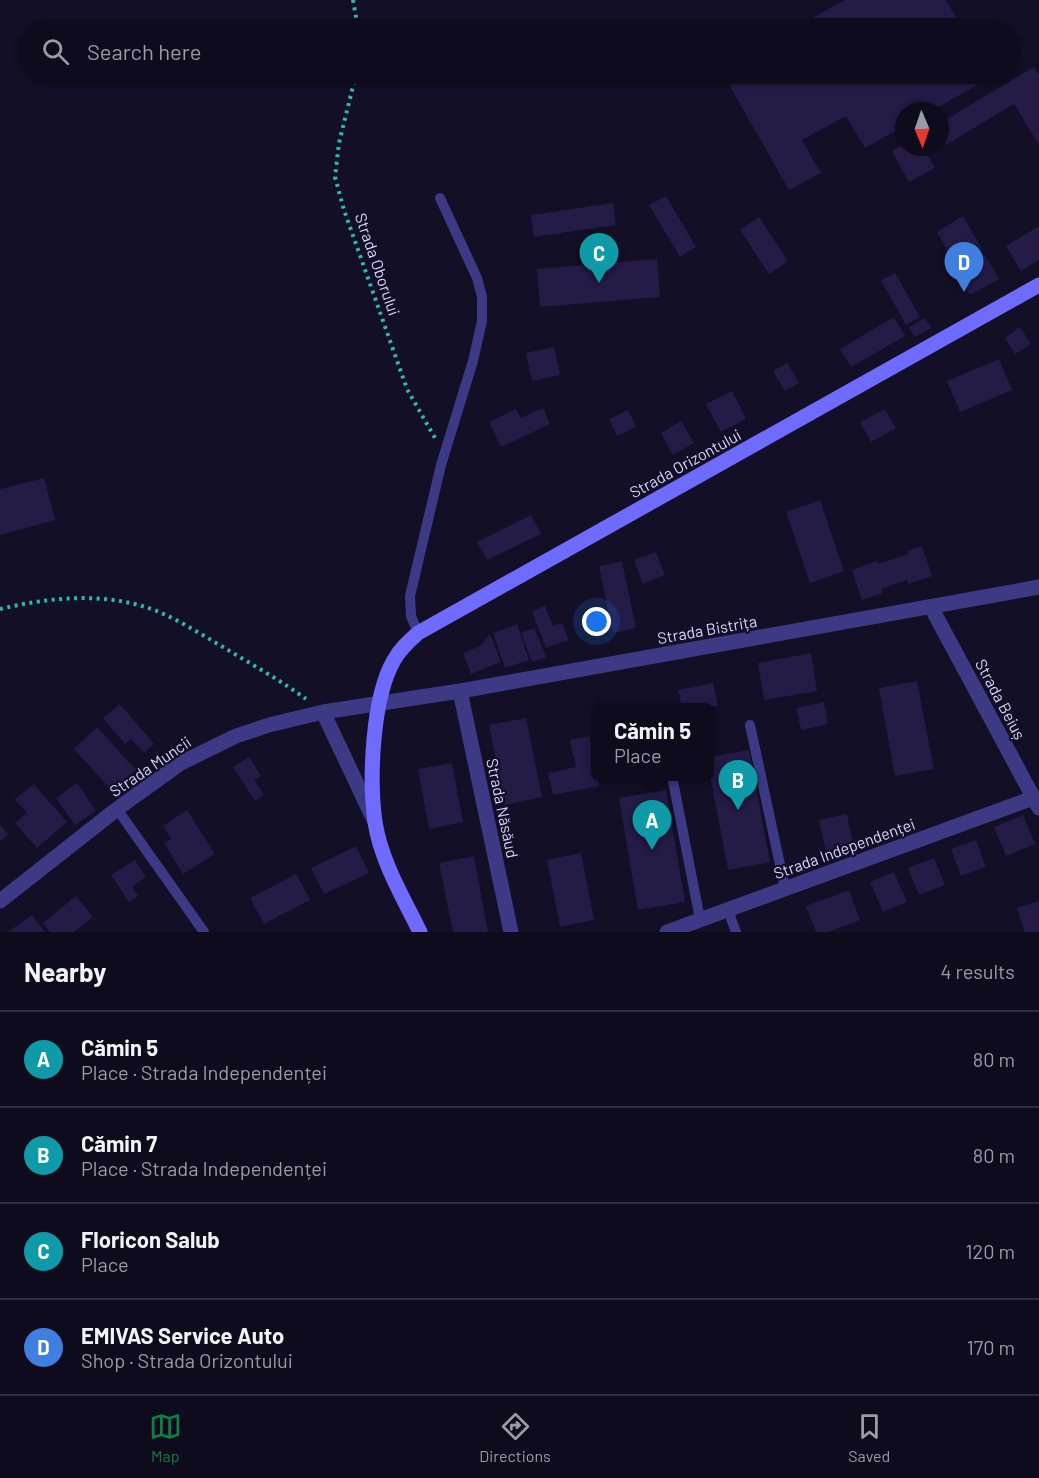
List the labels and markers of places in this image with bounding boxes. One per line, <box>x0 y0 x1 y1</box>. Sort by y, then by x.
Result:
pin: C <box>580 234 618 283</box>
pin: D <box>944 242 984 292</box>
pin: B <box>718 760 758 810</box>
pin: A <box>632 800 672 850</box>

